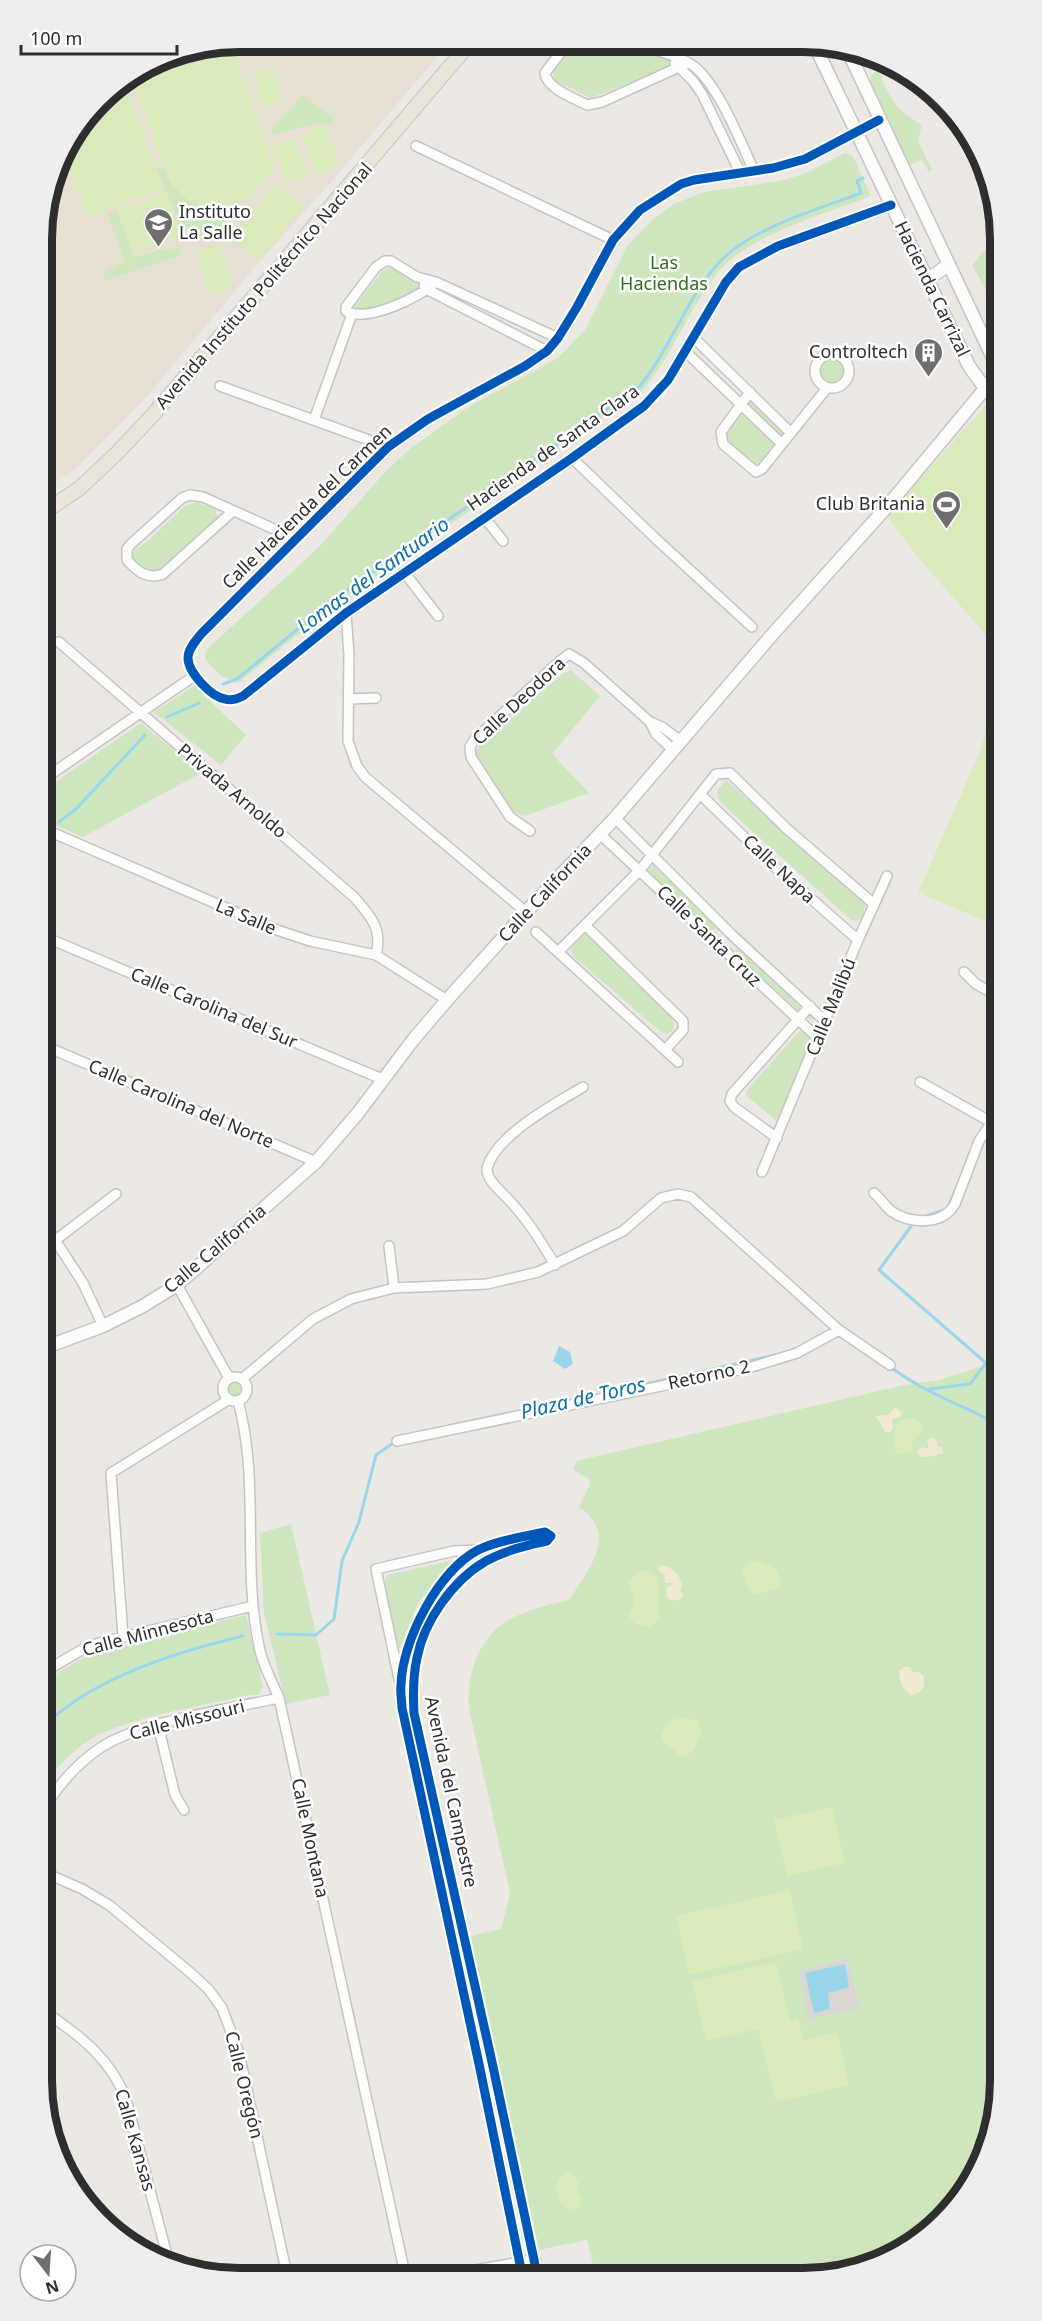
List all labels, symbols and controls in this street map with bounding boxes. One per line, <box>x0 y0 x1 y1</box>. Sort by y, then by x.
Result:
scale bar <box>21 18 177 56</box>
text: 100 m <box>30 26 82 50</box>
street label: Avenida Instituto Politécnico Nacional <box>149 157 377 414</box>
place label: Instituto La Salle <box>179 199 251 244</box>
school or university icon: Instituto La Salle <box>142 206 174 248</box>
street label: Hacienda Carrizal <box>890 217 976 360</box>
park label: Las Haciendas <box>620 250 708 295</box>
building icon: Controltech <box>913 336 945 378</box>
place label: Controltech <box>809 339 908 363</box>
street label: Hacienda de Santa Clara <box>461 378 643 516</box>
street label: Calle Hacienda del Carmen <box>216 419 396 594</box>
sports icon: Club Britania <box>930 488 962 530</box>
place label: Club Britania <box>816 491 925 515</box>
water label: Lomas del Santuario <box>291 510 454 639</box>
street label: Calle Deodora <box>467 651 570 750</box>
street label: Privada Arnoldo <box>173 737 292 843</box>
street label: Calle Napa <box>738 829 821 908</box>
street label: Calle California <box>492 838 596 947</box>
street label: Calle Santa Cruz <box>652 879 767 991</box>
street label: La Salle <box>212 893 280 940</box>
street label: Calle Malibú <box>800 954 861 1059</box>
street label: Calle Carolina del Sur <box>127 961 302 1053</box>
street label: Calle Carolina del Norte <box>85 1053 278 1153</box>
street label: Calle California <box>158 1198 271 1298</box>
street label: Retorno 2 <box>666 1354 752 1394</box>
water label: Plaza de Toros <box>518 1370 648 1425</box>
street label: Calle Minnesota <box>79 1603 216 1661</box>
street label: Calle Missouri <box>127 1693 247 1745</box>
street label: Avenida del Campestre <box>420 1694 484 1890</box>
street label: Calle Montana <box>287 1776 335 1900</box>
street label: Calle Oregón <box>220 2029 270 2141</box>
street label: Calle Kansas <box>110 2086 162 2194</box>
north arrow <box>18 2243 78 2303</box>
text: N <box>43 2275 62 2300</box>

